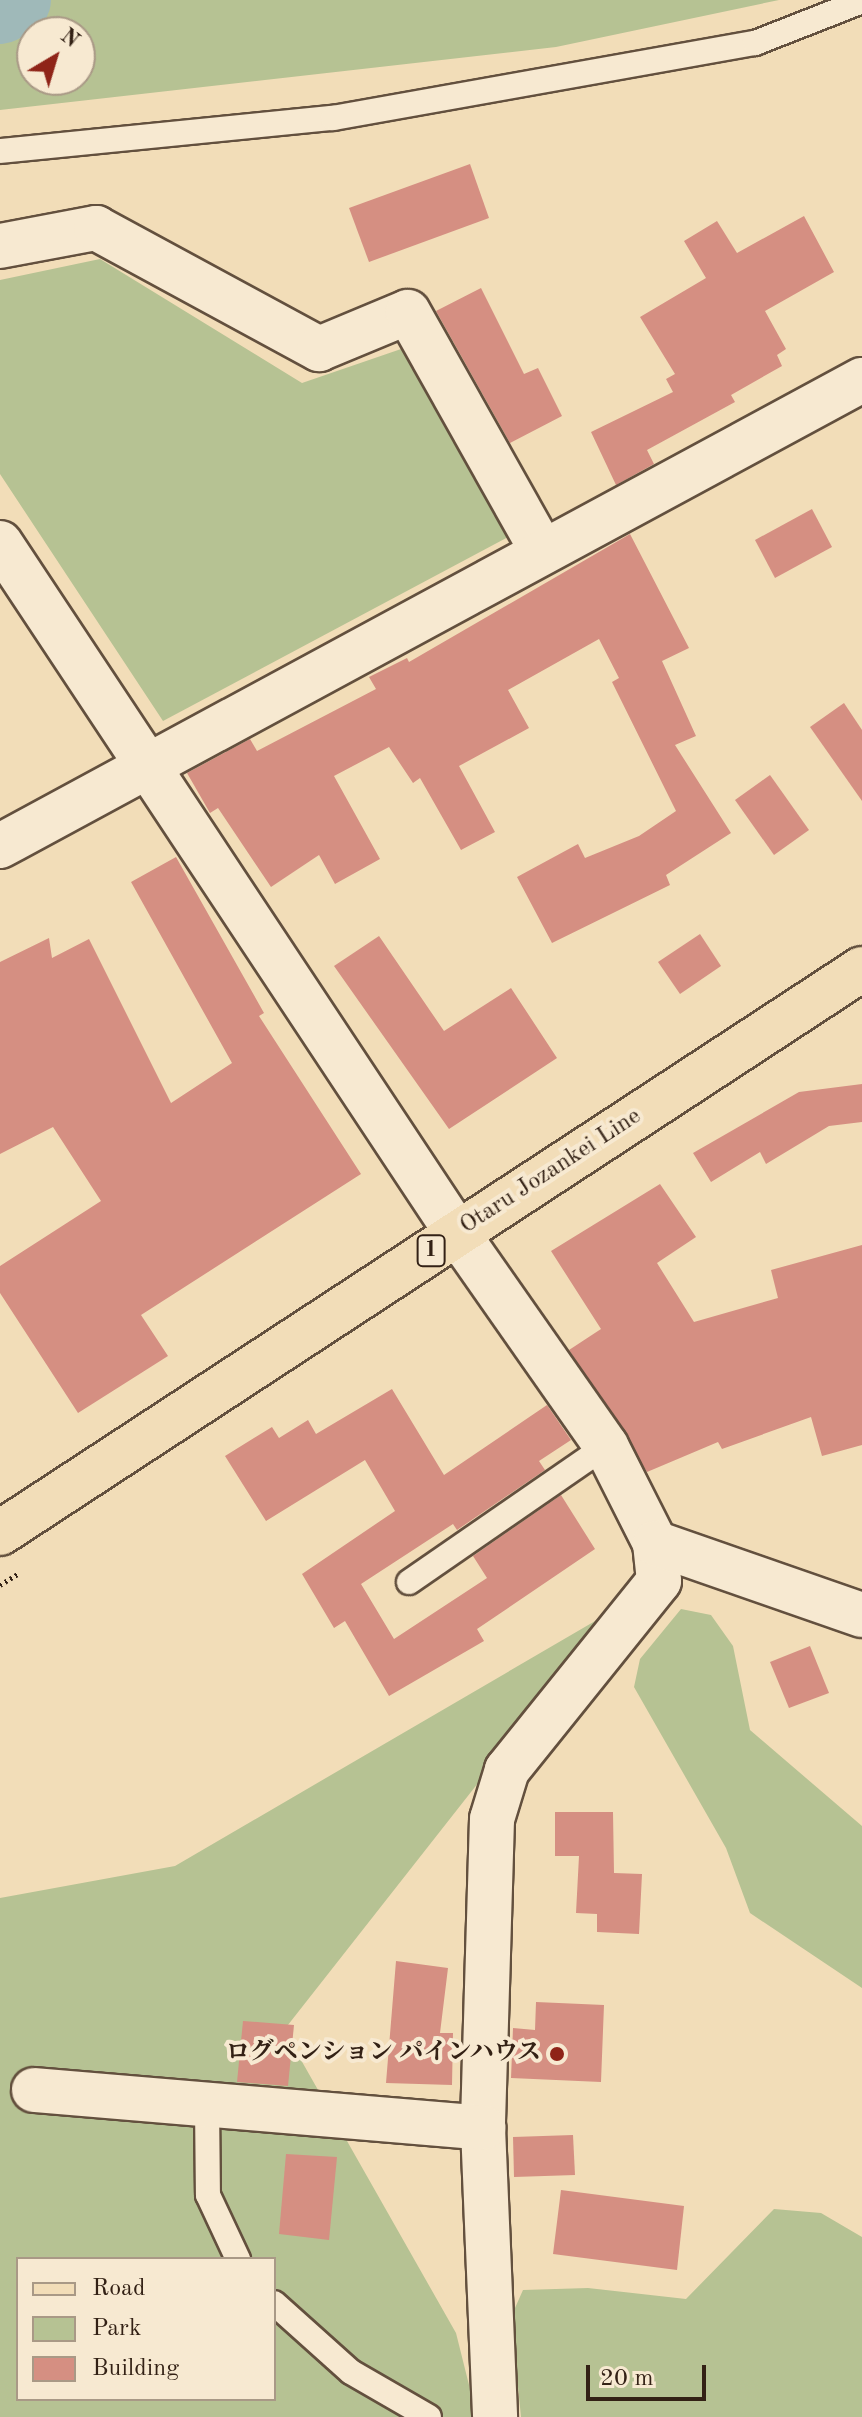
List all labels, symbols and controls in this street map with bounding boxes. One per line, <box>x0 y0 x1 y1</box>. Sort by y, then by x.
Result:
north arrow <box>16 16 96 96</box>
text: N <box>56 25 83 53</box>
street label: Otaru Jozankei Line <box>455 1103 647 1241</box>
road number: 1 <box>415 1233 447 1269</box>
place label: ログペンション パインハウス <box>222 2040 541 2068</box>
marker: ログペンション パインハウス <box>548 2045 566 2063</box>
legend <box>16 2257 276 2401</box>
text: Road <box>92 2277 145 2301</box>
text: Park <box>92 2317 141 2341</box>
scale bar <box>590 2349 710 2399</box>
text: Building <box>92 2357 179 2381</box>
text: 20 m <box>600 2367 654 2391</box>

